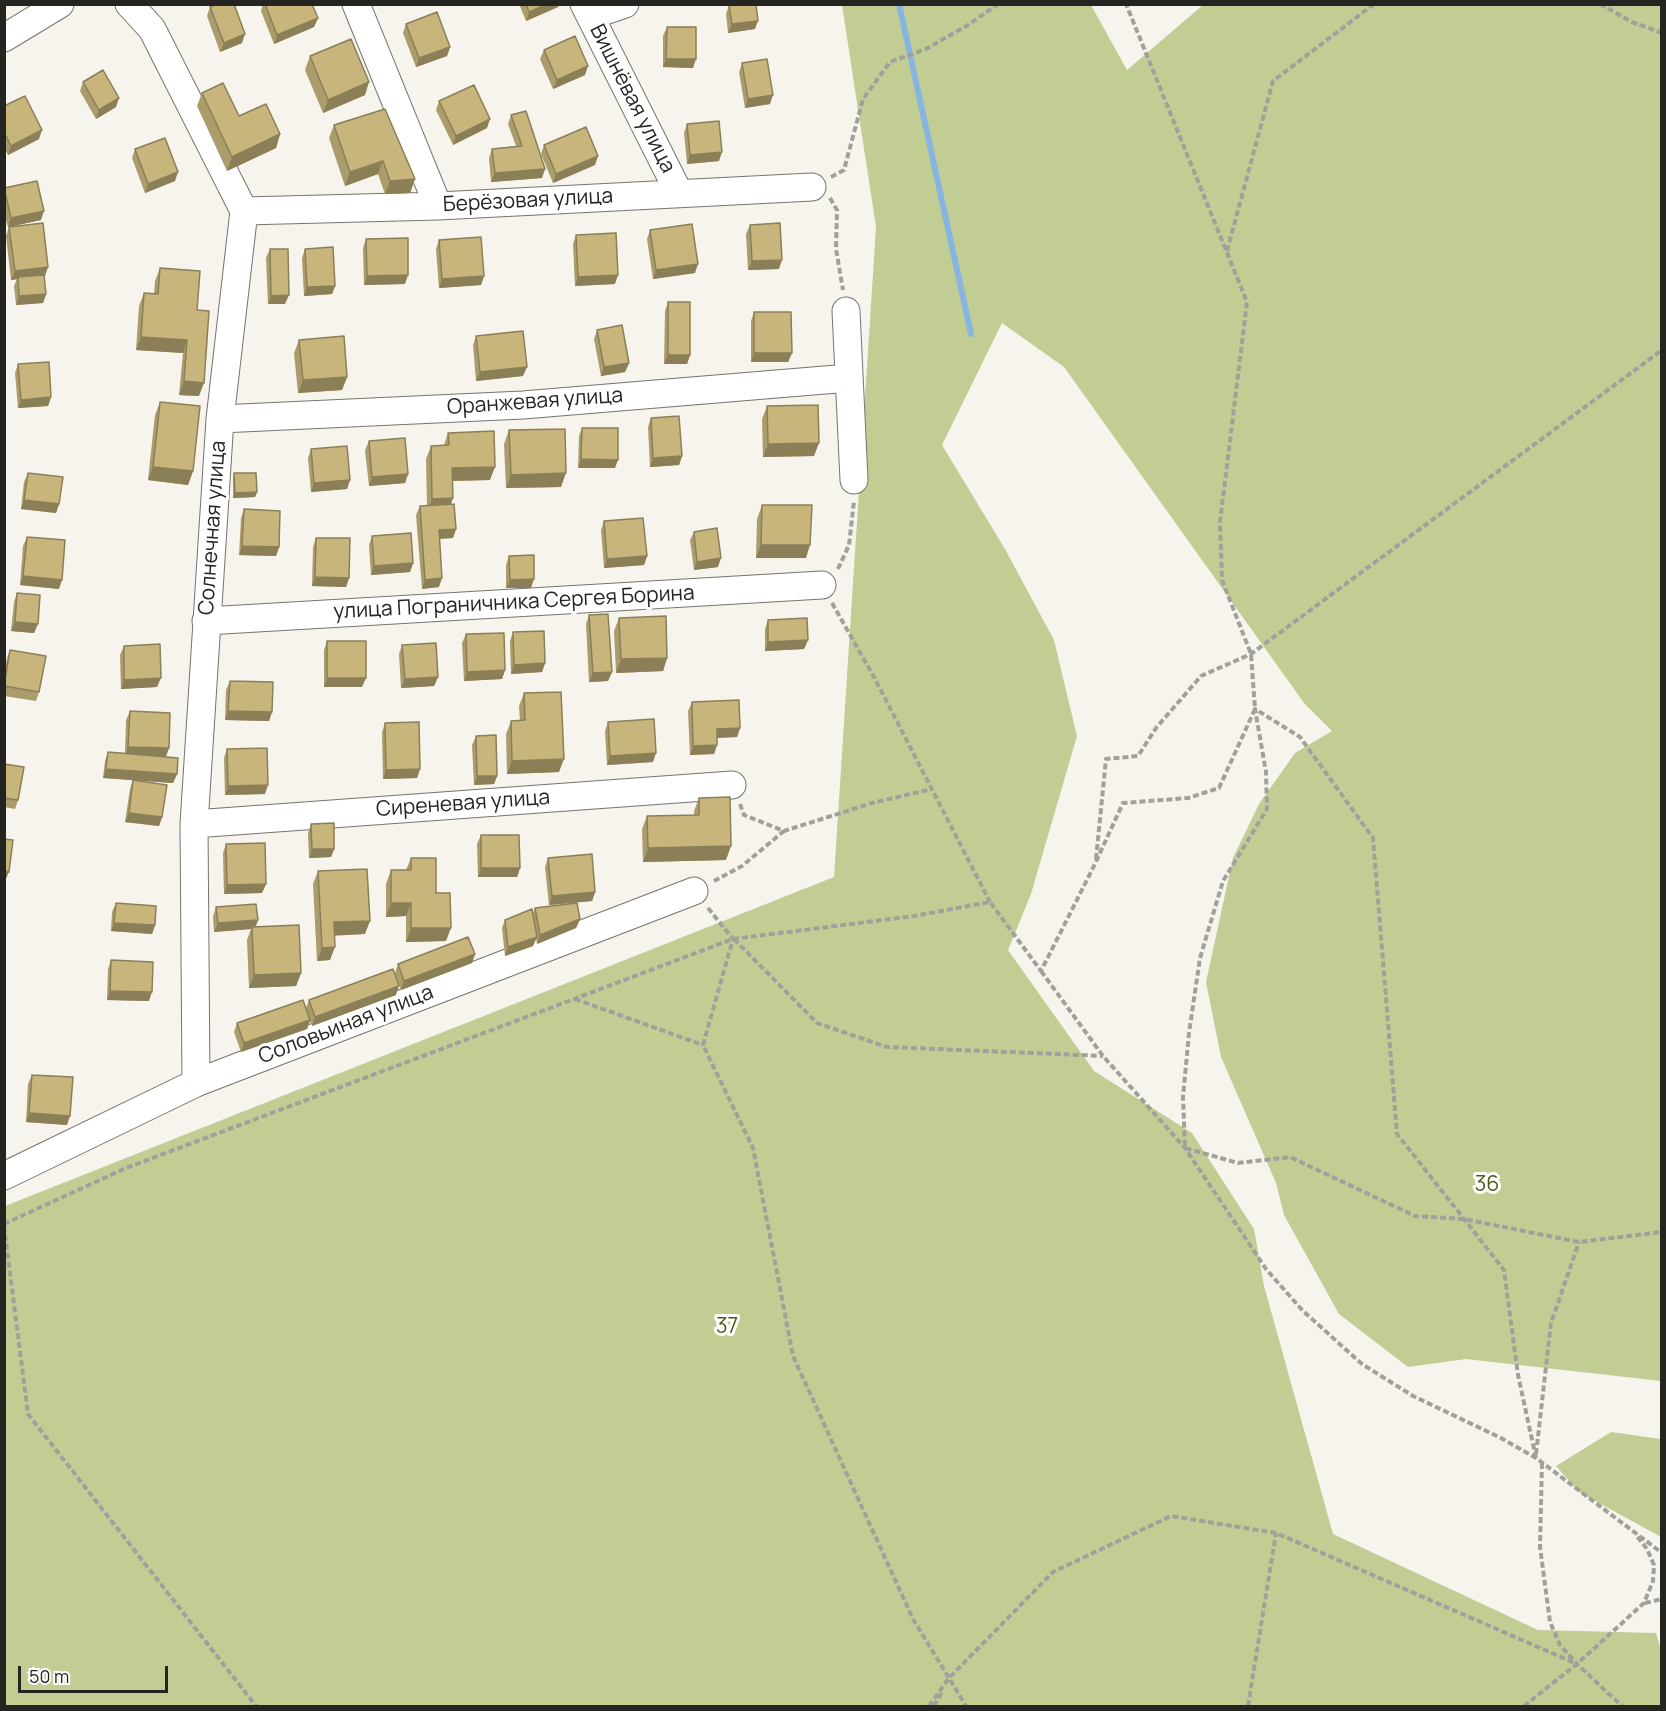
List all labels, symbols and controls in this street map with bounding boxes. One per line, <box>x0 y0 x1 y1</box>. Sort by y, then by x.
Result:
street label: Вишнёвая улица <box>584 20 680 178</box>
street label: Берёзовая улица <box>442 184 614 218</box>
street label: Оранжевая улица <box>446 383 624 421</box>
street label: Солнечная улица <box>194 440 232 616</box>
street label: улица Пограничника Сергея Борина <box>333 581 695 625</box>
street label: Сиреневая улица <box>375 785 551 823</box>
street label: Соловьиная улица <box>255 980 437 1070</box>
park label: 36 <box>1475 1172 1499 1198</box>
park label: 37 <box>716 1314 738 1340</box>
scale bar <box>21 1654 171 1692</box>
text: 50 m <box>29 1664 69 1688</box>

